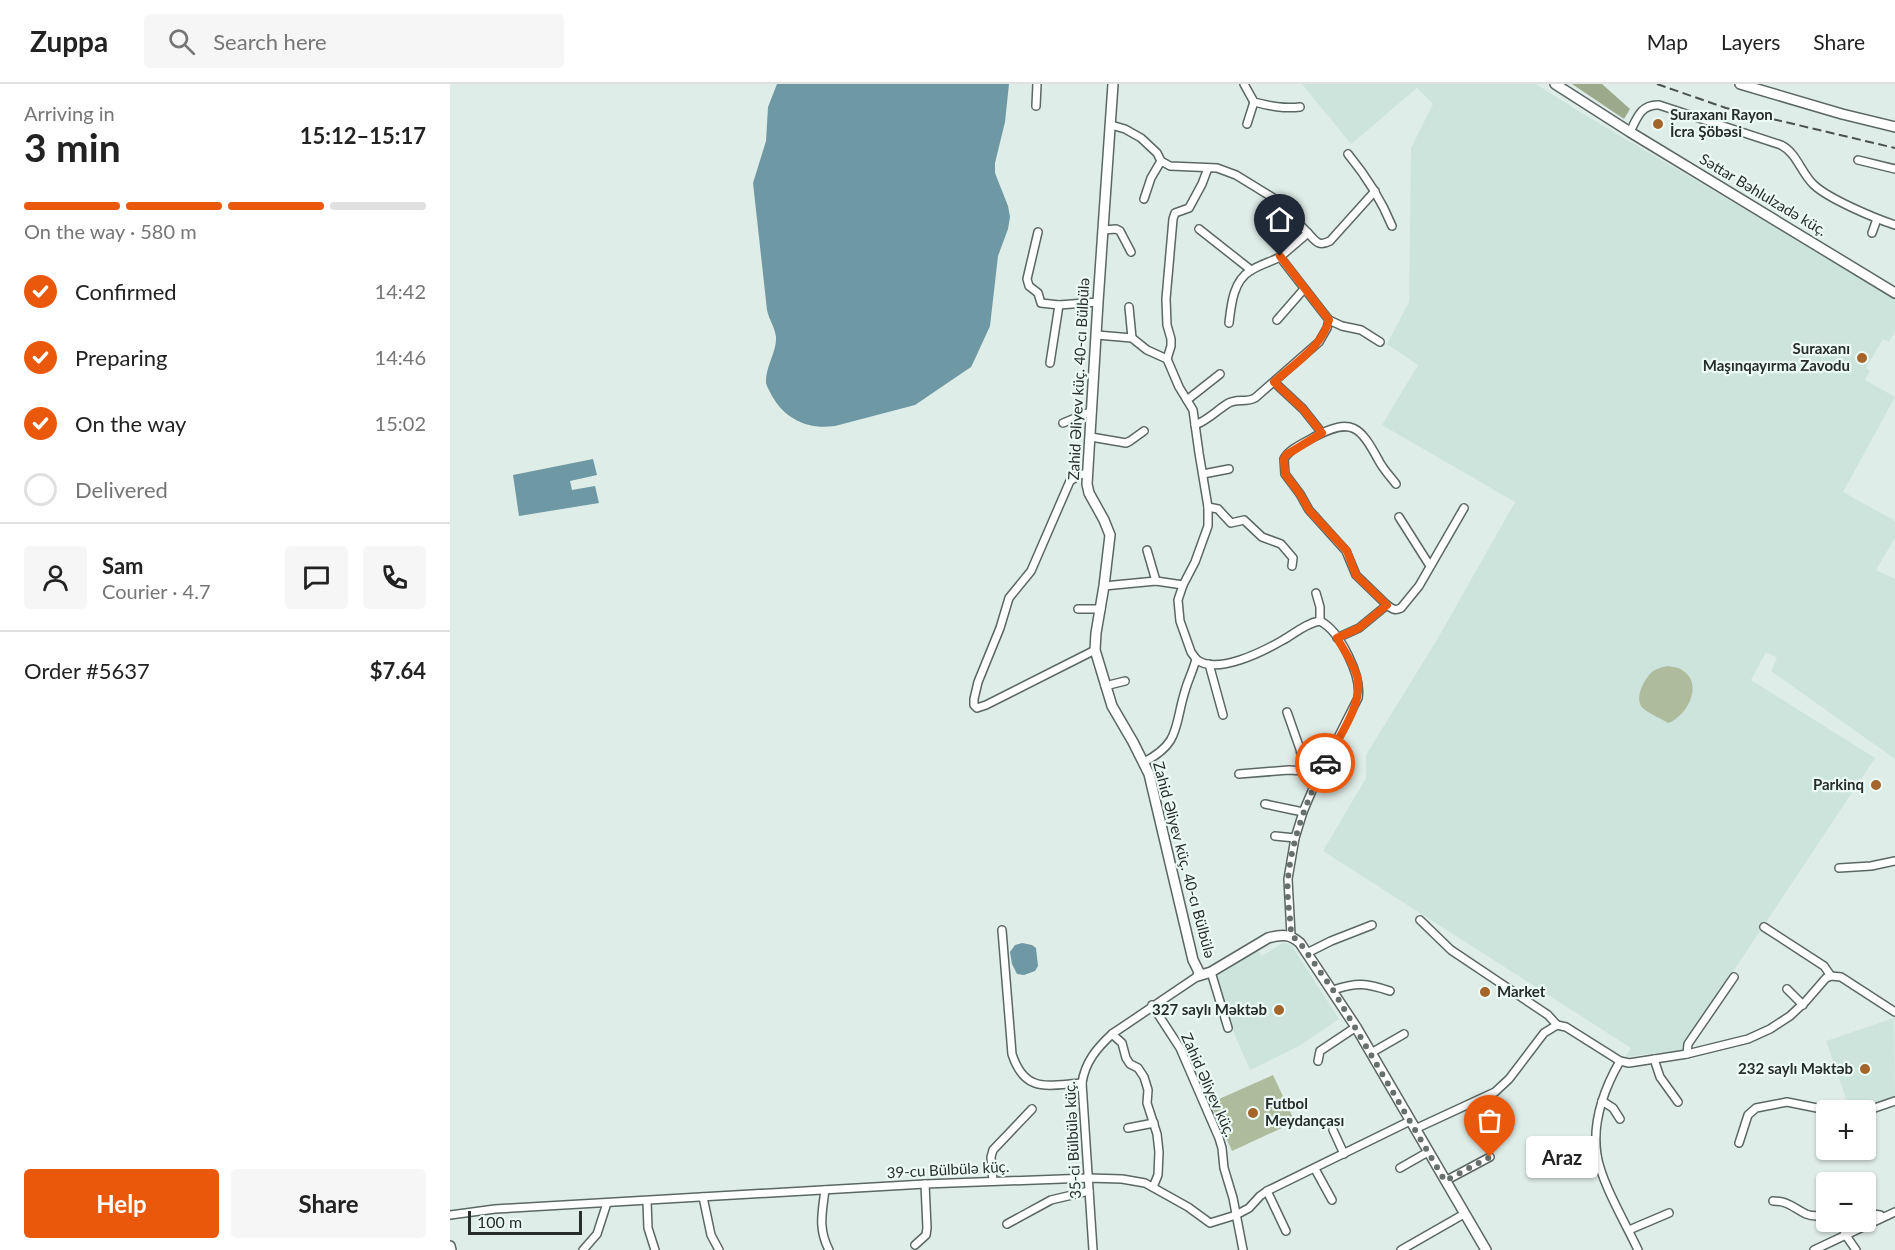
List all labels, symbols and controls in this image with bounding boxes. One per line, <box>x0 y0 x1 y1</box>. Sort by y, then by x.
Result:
search box <box>144 14 564 68</box>
text: Zuppa <box>30 24 108 58</box>
icon: search <box>165 25 198 58</box>
text: Search here <box>213 28 327 55</box>
text: Map <box>1647 29 1688 54</box>
text: Layers <box>1721 29 1780 54</box>
text: Share <box>1813 29 1865 54</box>
text: Arriving in <box>24 101 115 125</box>
place label: Suraxanı Rayon İcra Şöbəsi <box>1670 105 1773 140</box>
marker: Suraxanı Rayon İcra Şöbəsi <box>1651 117 1665 131</box>
text: 15:12–15:17 <box>300 122 426 149</box>
text: 3 min <box>24 124 121 170</box>
street label: Səttar Bəhlulzadə küç. <box>1697 149 1830 239</box>
pin <box>1254 194 1305 256</box>
icon: home <box>1263 203 1296 236</box>
text: On the way · 580 m <box>24 219 197 243</box>
icon: check <box>24 275 57 308</box>
street label: Zahid Əliyev küç. 40-cı Bülbülə <box>1064 277 1092 481</box>
text: Confirmed <box>75 278 177 305</box>
text: 14:42 <box>375 279 426 303</box>
place label: Suraxanı Maşınqayırma Zavodu <box>1703 339 1850 374</box>
icon: check <box>24 341 57 374</box>
text: Preparing <box>75 344 167 371</box>
text: 14:46 <box>375 345 426 369</box>
marker: Suraxanı Maşınqayırma Zavodu <box>1855 351 1869 365</box>
icon: check <box>24 407 57 440</box>
text: On the way <box>75 410 186 437</box>
text: 15:02 <box>375 411 426 435</box>
text: Delivered <box>75 476 168 503</box>
button: person <box>24 546 87 609</box>
button: chat <box>285 546 348 609</box>
button: phone <box>363 546 426 609</box>
text: Sam <box>102 552 144 579</box>
text: Courier · 4.7 <box>102 579 211 603</box>
text: Order #5637 <box>24 657 150 684</box>
text: $7.64 <box>370 657 426 684</box>
courier <box>1295 733 1355 793</box>
icon: car <box>1309 747 1342 780</box>
street label: Zahid Əliyev küç. 40-cı Bülbülə <box>1150 759 1220 960</box>
place label: Parkinq <box>1813 775 1864 793</box>
marker: Parkinq <box>1869 778 1883 792</box>
place label: Market <box>1497 982 1546 1000</box>
marker: Market <box>1478 985 1492 999</box>
place label: 327 saylı Məktəb <box>1152 1000 1267 1018</box>
marker: 327 saylı Məktəb <box>1272 1003 1286 1017</box>
street label: Zahid Əliyev küç. <box>1178 1030 1240 1139</box>
place label: 232 saylı Məktəb <box>1738 1059 1853 1077</box>
marker: 232 saylı Məktəb <box>1858 1062 1872 1076</box>
street label: 35-ci Bülbülə küç. <box>1060 1081 1084 1199</box>
place label: Futbol Meydançası <box>1265 1094 1344 1129</box>
pin <box>1464 1095 1515 1157</box>
map controls <box>1816 1100 1876 1232</box>
button: + <box>1816 1100 1876 1160</box>
icon: bag <box>1473 1104 1506 1137</box>
marker: Futbol Meydançası <box>1246 1106 1260 1120</box>
callout: Araz <box>1526 1136 1598 1178</box>
text: Araz <box>1542 1145 1582 1169</box>
street label: 39-cu Bülbülə küç. <box>886 1157 1010 1181</box>
button: Help <box>24 1169 219 1238</box>
button: Share <box>231 1169 426 1238</box>
button: − <box>1816 1172 1876 1232</box>
scale bar <box>468 1208 582 1236</box>
text: 100 m <box>477 1212 522 1231</box>

